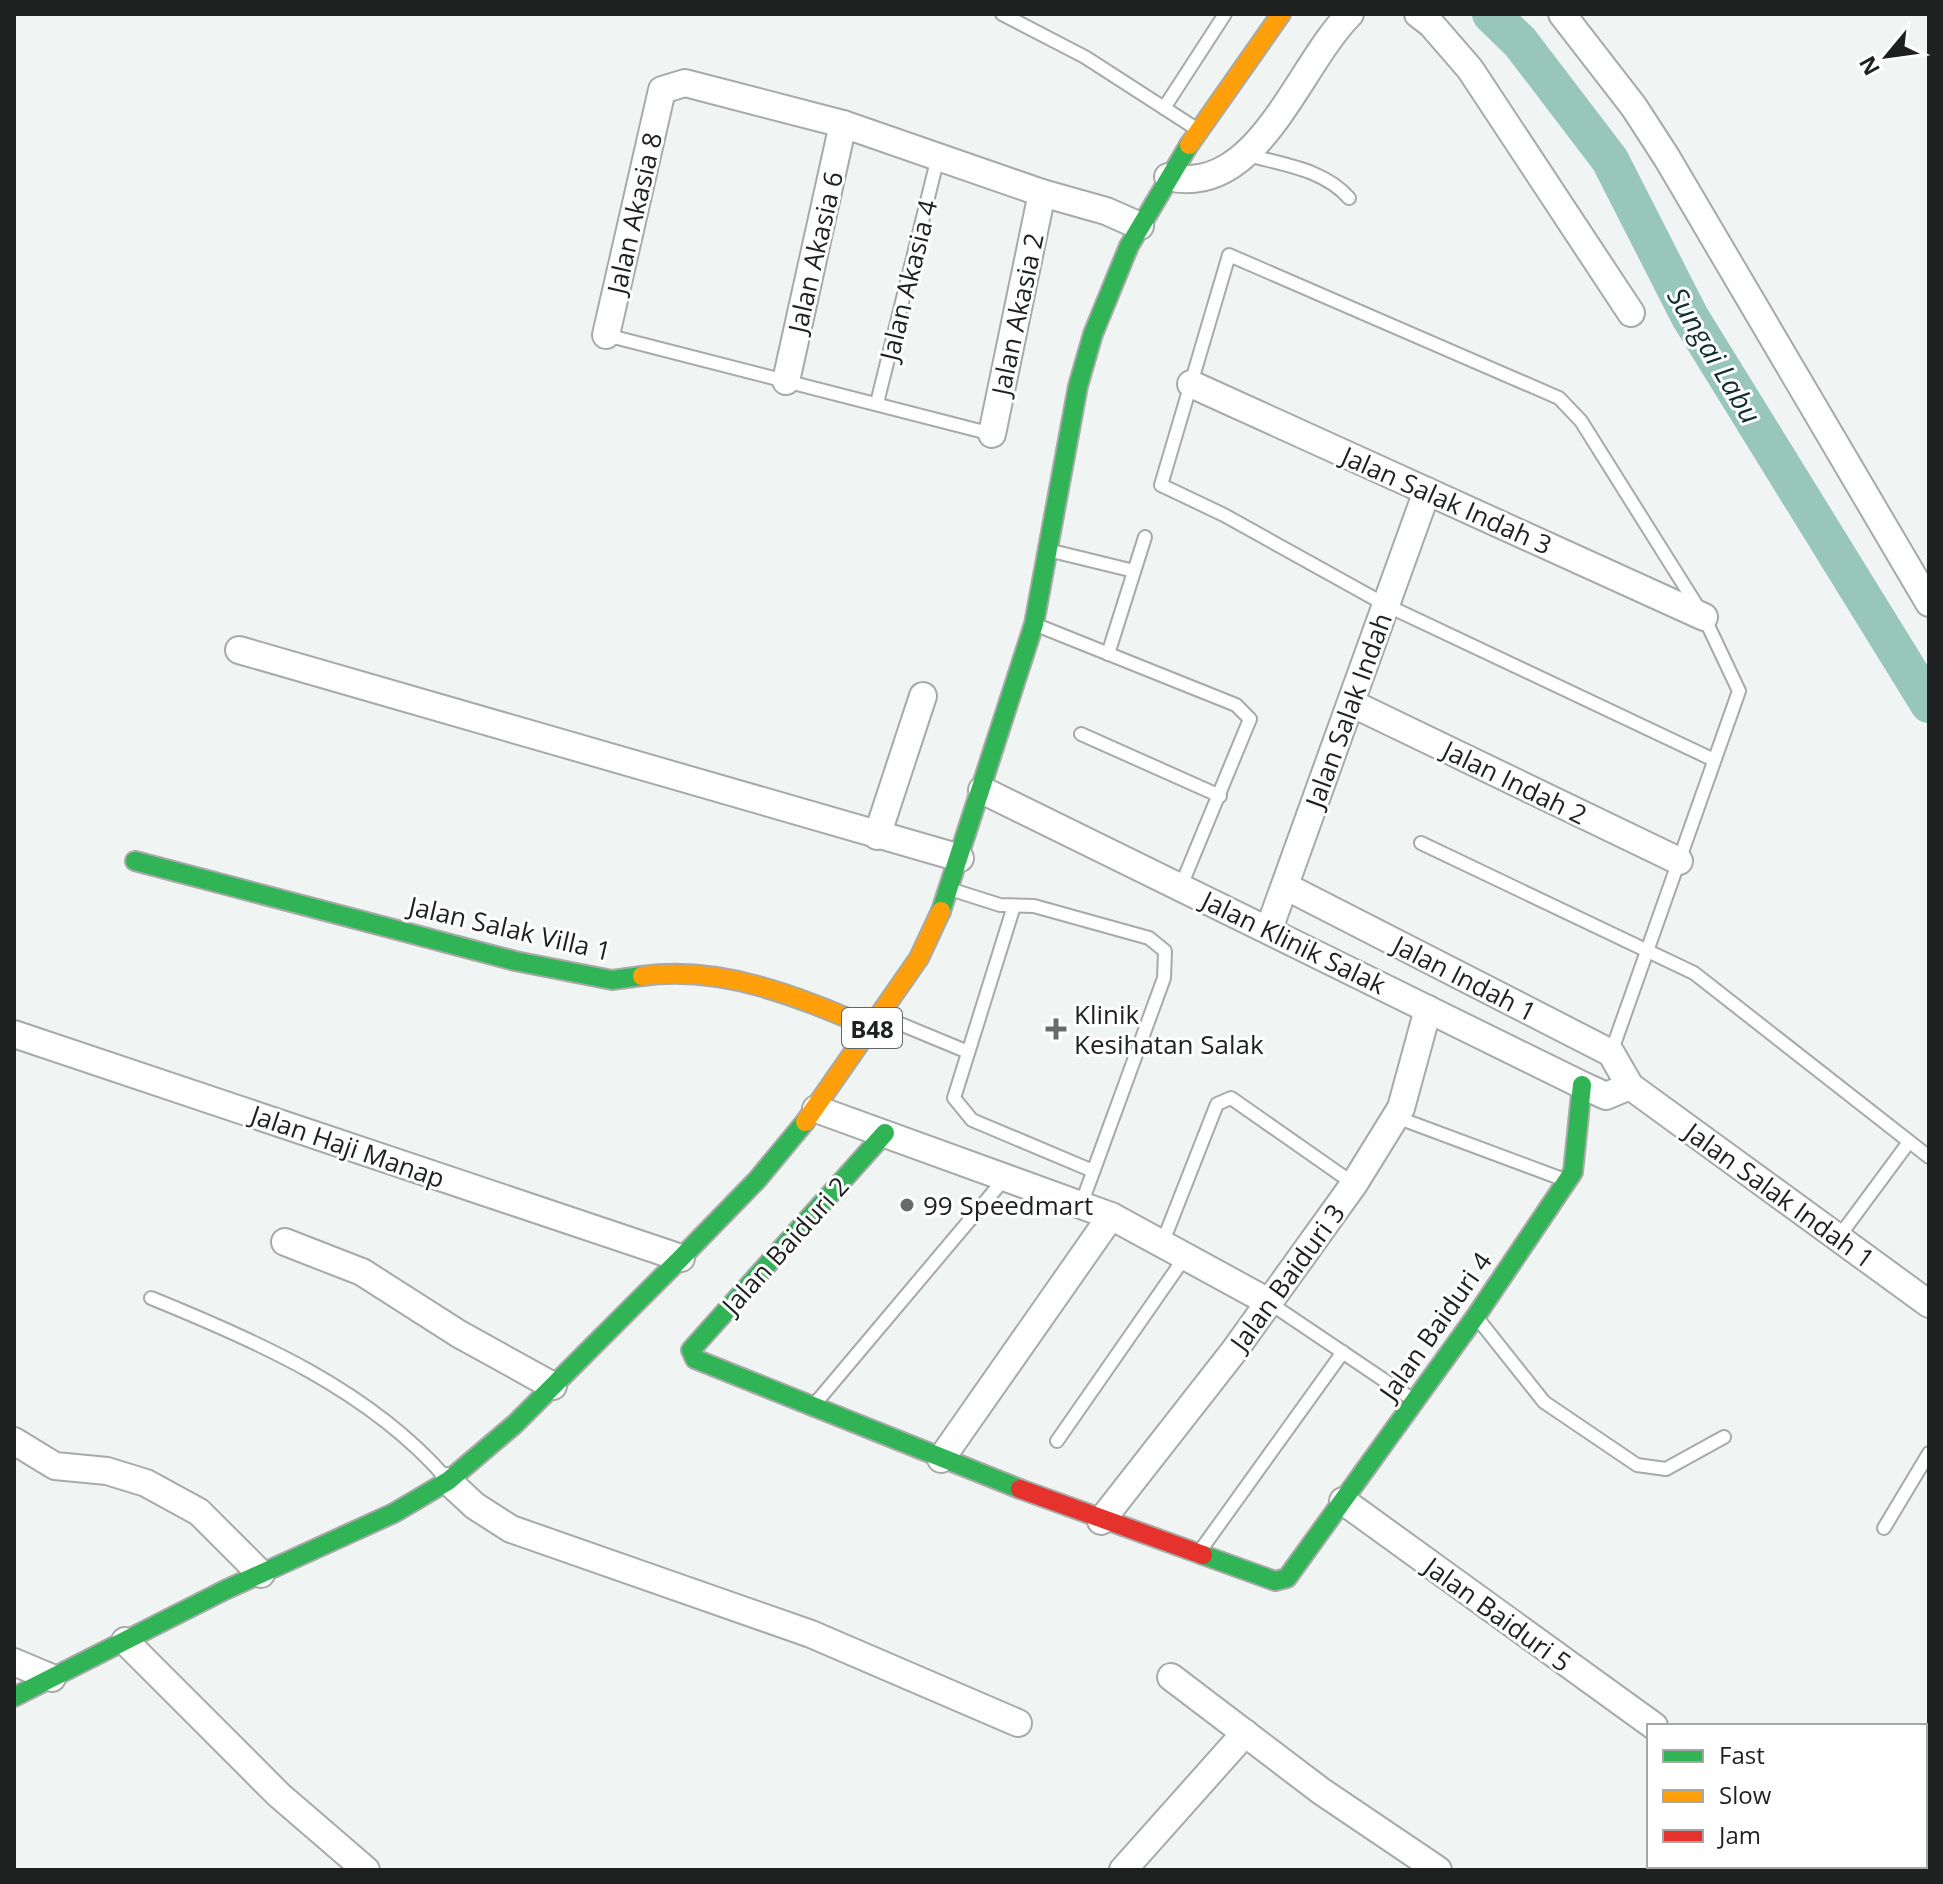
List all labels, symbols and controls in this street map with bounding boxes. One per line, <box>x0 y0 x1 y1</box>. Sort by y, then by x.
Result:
north arrow <box>1847 16 1927 96</box>
text: N <box>1851 51 1886 81</box>
street label: Jalan Akasia 8 <box>597 129 670 300</box>
street label: Jalan Akasia 6 <box>778 168 851 339</box>
street label: Jalan Akasia 4 <box>870 196 945 367</box>
street label: Jalan Akasia 2 <box>982 230 1052 401</box>
water label: Sungai Labu <box>1659 280 1771 430</box>
street label: Jalan Salak Indah 3 <box>1334 436 1558 562</box>
street label: Jalan Salak Indah <box>1295 608 1400 815</box>
street label: Jalan Indah 2 <box>1434 730 1593 832</box>
street label: Jalan Klinik Salak <box>1193 881 1392 1002</box>
street label: Jalan Salak Villa 1 <box>402 887 615 969</box>
street label: Jalan Indah 1 <box>1385 925 1543 1030</box>
place label: Klinik Kesihatan Salak <box>1074 996 1264 1062</box>
road number: B48 <box>842 1008 902 1048</box>
marker: Klinik Kesihatan Salak <box>1045 1018 1067 1040</box>
street label: Jalan Haji Manap <box>243 1095 450 1196</box>
street label: Jalan Salak Indah 1 <box>1675 1112 1882 1276</box>
street label: Jalan Baiduri 2 <box>712 1168 856 1324</box>
place label: 99 Speedmart <box>923 1187 1093 1223</box>
marker: 99 Speedmart <box>898 1196 916 1214</box>
street label: Jalan Baiduri 3 <box>1220 1196 1353 1360</box>
street label: Jalan Baiduri 4 <box>1369 1244 1500 1410</box>
street label: Jalan Baiduri 5 <box>1415 1547 1579 1680</box>
legend <box>1647 1724 1927 1868</box>
text: Fast <box>1719 1738 1765 1771</box>
text: Slow <box>1719 1778 1772 1811</box>
text: Jam <box>1717 1818 1761 1851</box>

